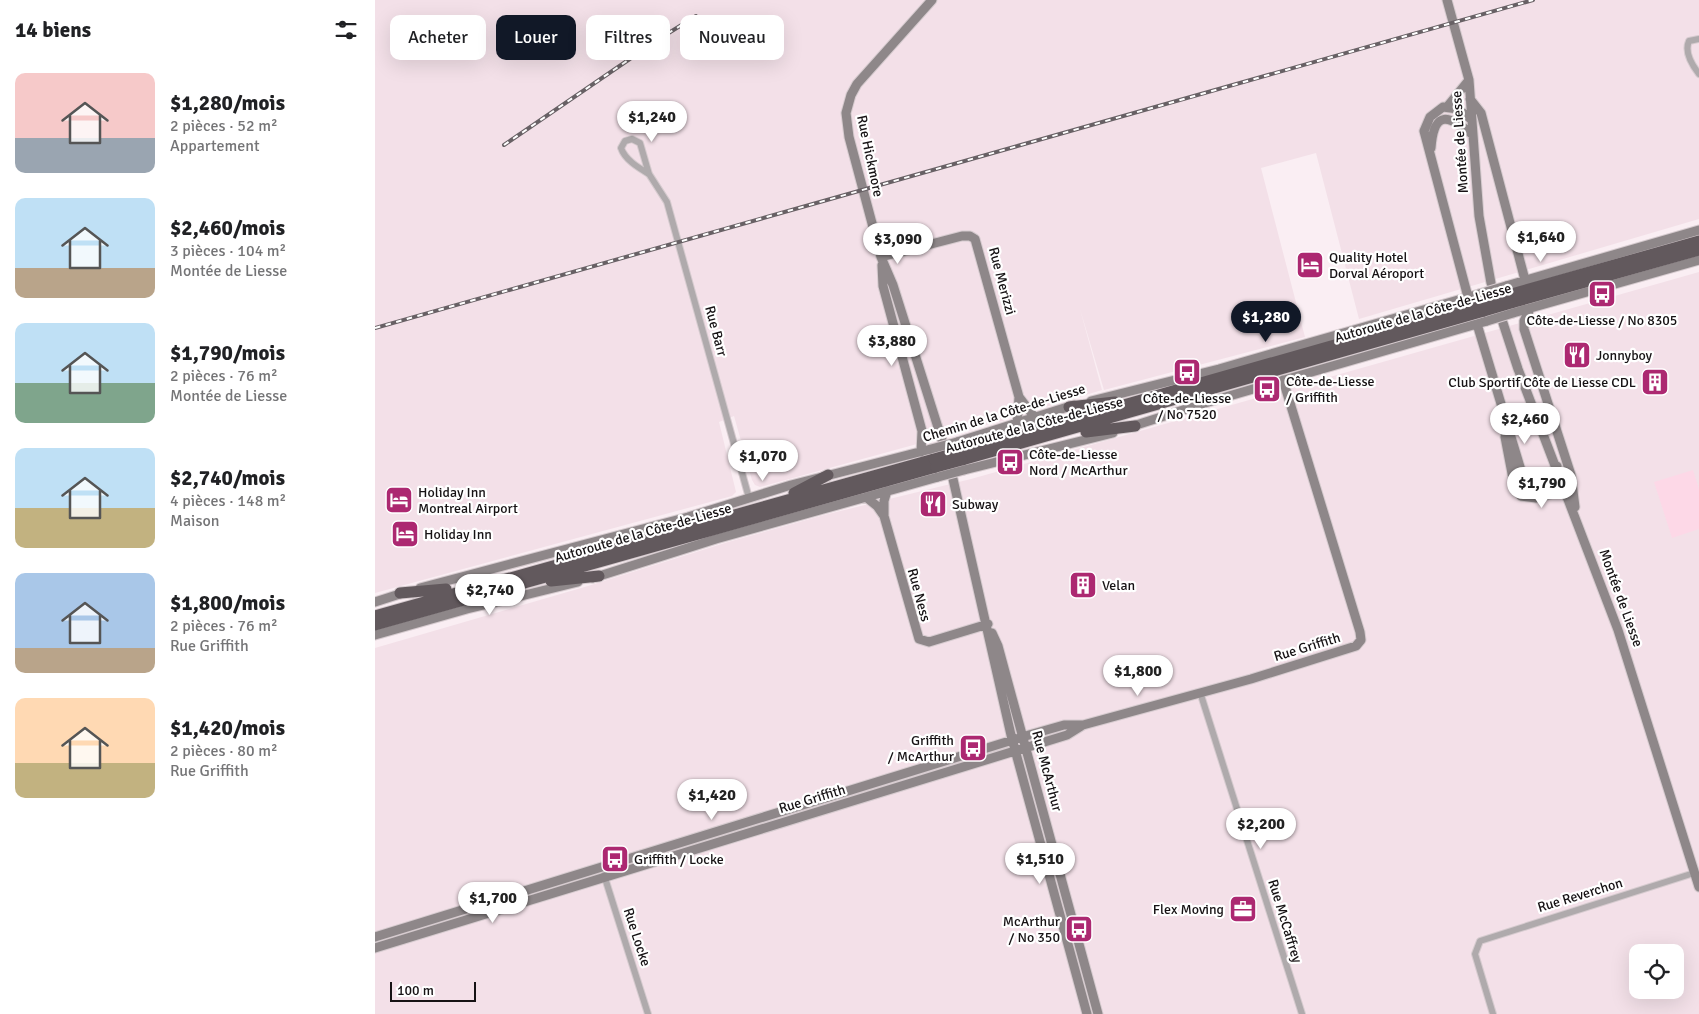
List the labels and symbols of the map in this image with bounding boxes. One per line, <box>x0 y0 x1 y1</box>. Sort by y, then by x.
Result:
street label: Montée de Liesse <box>1448 90 1472 194</box>
pin: $1,240 <box>611 100 693 143</box>
street label: Rue Hickmore <box>853 114 887 198</box>
pin: $1,640 <box>1500 220 1582 263</box>
pin: $3,090 <box>857 222 939 265</box>
street label: Rue Merizzi <box>985 245 1019 317</box>
place label: Quality Hotel Dorval Aéroport <box>1329 249 1424 282</box>
hotel icon: Quality Hotel Dorval Aéroport <box>1295 250 1325 280</box>
bus stop icon: Côte-de-Liesse / No 8305 <box>1587 279 1617 309</box>
street label: Autoroute de la Côte-de-Liesse <box>1333 280 1513 346</box>
pin: $1,280 <box>1225 300 1307 343</box>
street label: Rue Barr <box>701 304 731 359</box>
place label: Côte-de-Liesse / No 8305 <box>1527 312 1677 329</box>
pin: $3,880 <box>851 324 933 367</box>
restaurant icon: Jonnyboy <box>1562 340 1592 370</box>
place label: Jonnyboy <box>1596 347 1653 364</box>
bus stop icon: Côte-de-Liesse / No 7520 <box>1172 357 1202 387</box>
building icon: Club Sportif Côte de Liesse CDL <box>1640 367 1670 397</box>
place label: Côte-de-Liesse / Griffith <box>1286 373 1375 406</box>
bus stop icon: Côte-de-Liesse / Griffith <box>1252 374 1282 404</box>
place label: Club Sportif Côte de Liesse CDL <box>1448 374 1636 391</box>
street label: Chemin de la Côte-de-Liesse <box>921 380 1087 446</box>
place label: Côte-de-Liesse / No 7520 <box>1143 390 1231 423</box>
street label: Autoroute de la Côte-de-Liesse <box>943 393 1125 457</box>
pin: $2,460 <box>1484 402 1566 445</box>
pin: $1,070 <box>722 440 804 482</box>
place label: Côte-de-Liesse Nord / McArthur <box>1029 446 1128 479</box>
bus stop icon: Côte-de-Liesse Nord / McArthur <box>995 447 1025 477</box>
pin: $1,790 <box>1501 466 1583 509</box>
place label: Holiday Inn Montreal Airport <box>418 484 518 517</box>
hotel icon: Holiday Inn Montreal Airport <box>384 485 414 515</box>
restaurant icon: Subway <box>918 489 948 519</box>
place label: Subway <box>952 496 999 513</box>
street label: Autoroute de la Côte-de-Liesse <box>553 500 733 566</box>
hotel icon: Holiday Inn <box>390 519 420 549</box>
place label: Holiday Inn <box>424 526 492 543</box>
street label: Montée de Liesse <box>1595 547 1647 649</box>
street label: Rue Ness <box>904 566 934 624</box>
building icon: Velan <box>1068 570 1098 600</box>
pin: $2,740 <box>449 574 531 616</box>
place label: Velan <box>1102 577 1135 594</box>
street label: Rue Griffith <box>1272 629 1342 665</box>
pin: $1,800 <box>1097 654 1179 697</box>
street label: Rue McArthur <box>1028 729 1066 814</box>
place label: Griffith / McArthur <box>888 732 955 765</box>
bus stop icon: Griffith / McArthur <box>958 733 988 763</box>
pin: $1,420 <box>671 778 753 821</box>
street label: Rue Griffith <box>777 781 847 817</box>
pin: $2,200 <box>1220 808 1302 850</box>
pin: $1,510 <box>999 842 1081 885</box>
bus stop icon: Griffith / Locke <box>600 844 630 874</box>
place label: Griffith / Locke <box>634 851 724 868</box>
street label: Rue Reverchon <box>1535 874 1625 916</box>
street label: Rue McCaffrey <box>1264 877 1306 965</box>
pin: $1,700 <box>452 882 534 924</box>
office icon: Flex Moving <box>1228 894 1258 924</box>
place label: Flex Moving <box>1153 901 1224 918</box>
street label: Rue Locke <box>620 906 654 968</box>
place label: McArthur / No 350 <box>1003 913 1061 946</box>
bus stop icon: McArthur / No 350 <box>1064 914 1094 944</box>
scale bar <box>390 979 476 1002</box>

